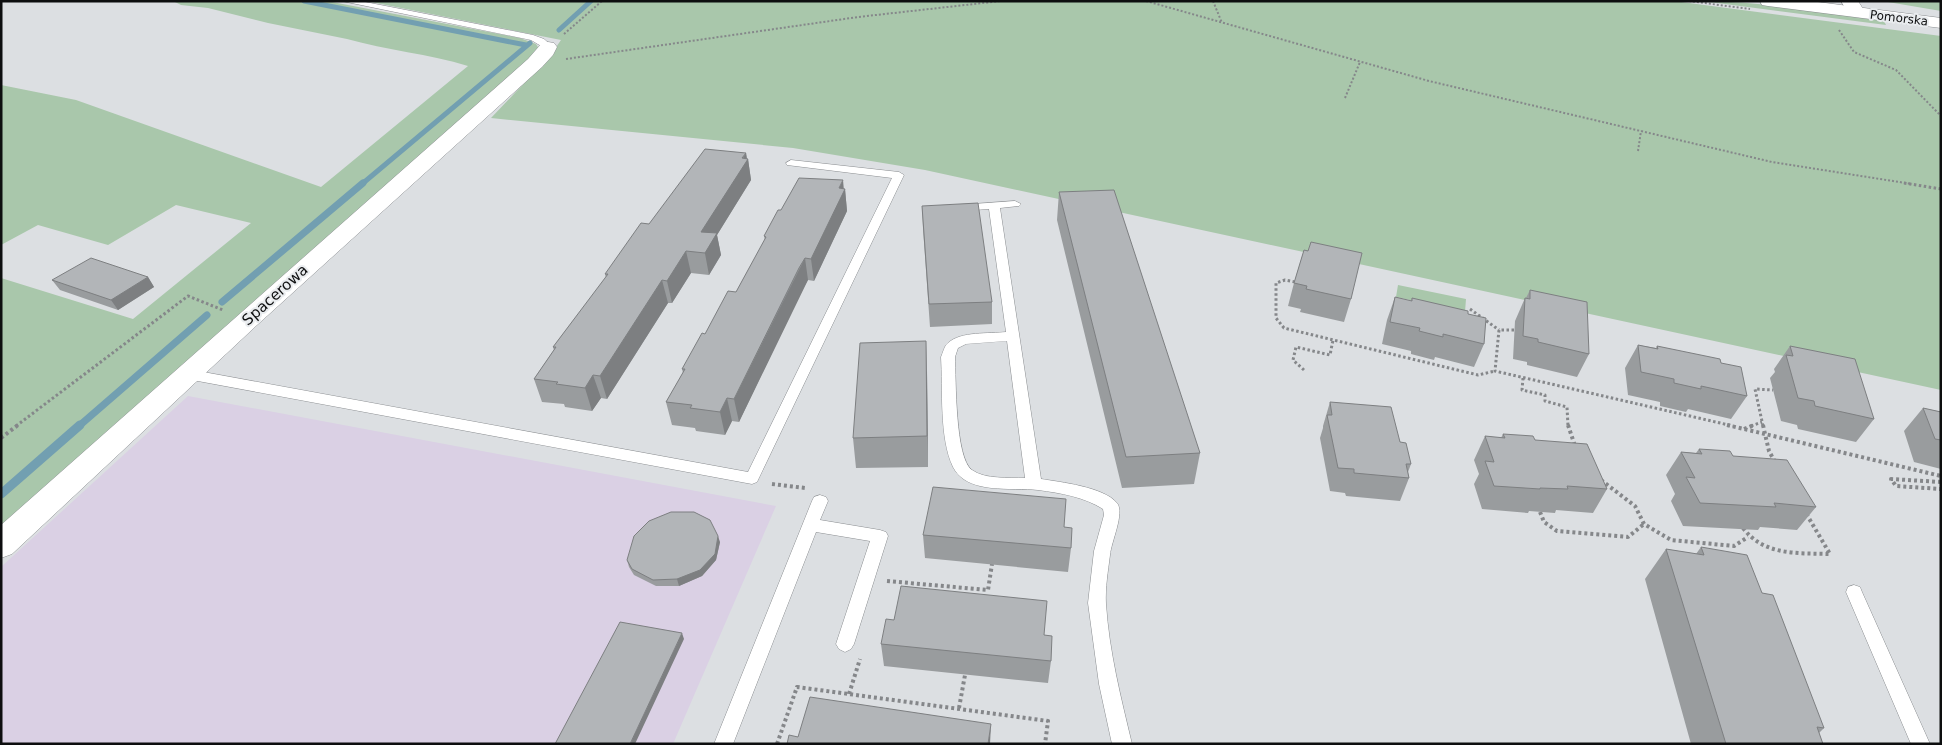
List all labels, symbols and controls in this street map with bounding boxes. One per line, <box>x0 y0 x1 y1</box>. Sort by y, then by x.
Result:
street label: Pomorska <box>1869 7 1929 29</box>
street label: Spacerowa <box>238 261 312 329</box>

